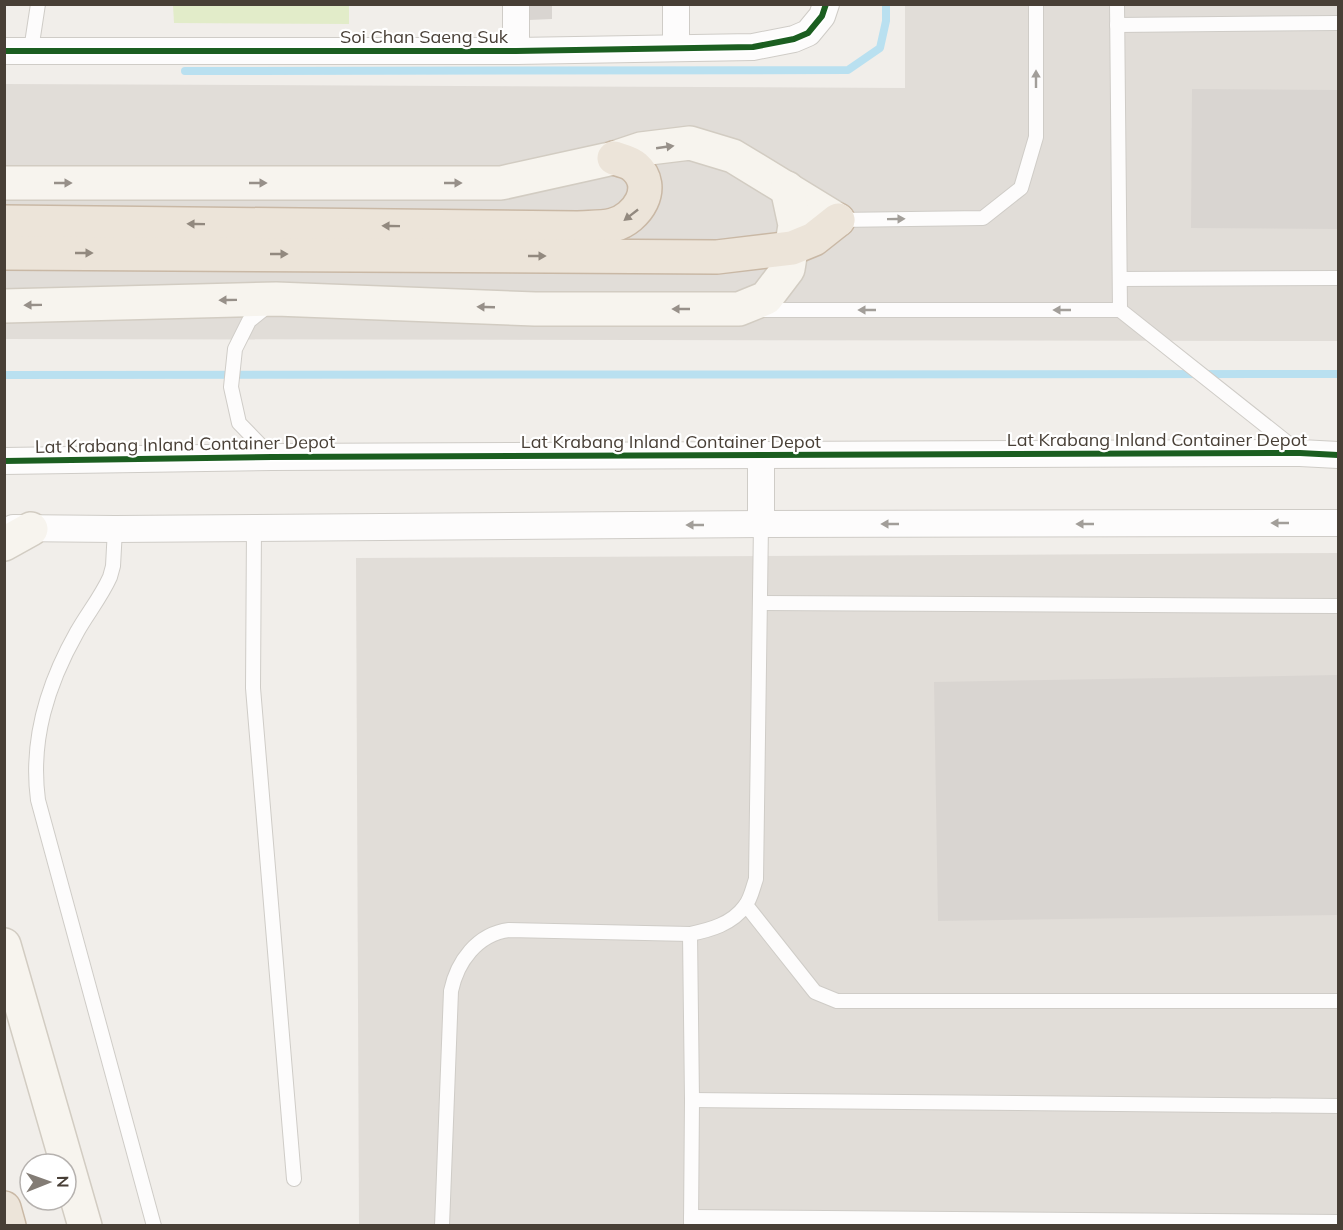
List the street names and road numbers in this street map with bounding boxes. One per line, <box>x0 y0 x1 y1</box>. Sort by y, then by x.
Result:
street label: Soi Chan Saeng Suk <box>340 25 509 48</box>
street label: Lat Krabang Inland Container Depot <box>1007 428 1307 451</box>
street label: Lat Krabang Inland Container Depot <box>35 430 335 458</box>
street label: Lat Krabang Inland Container Depot <box>521 430 821 453</box>

